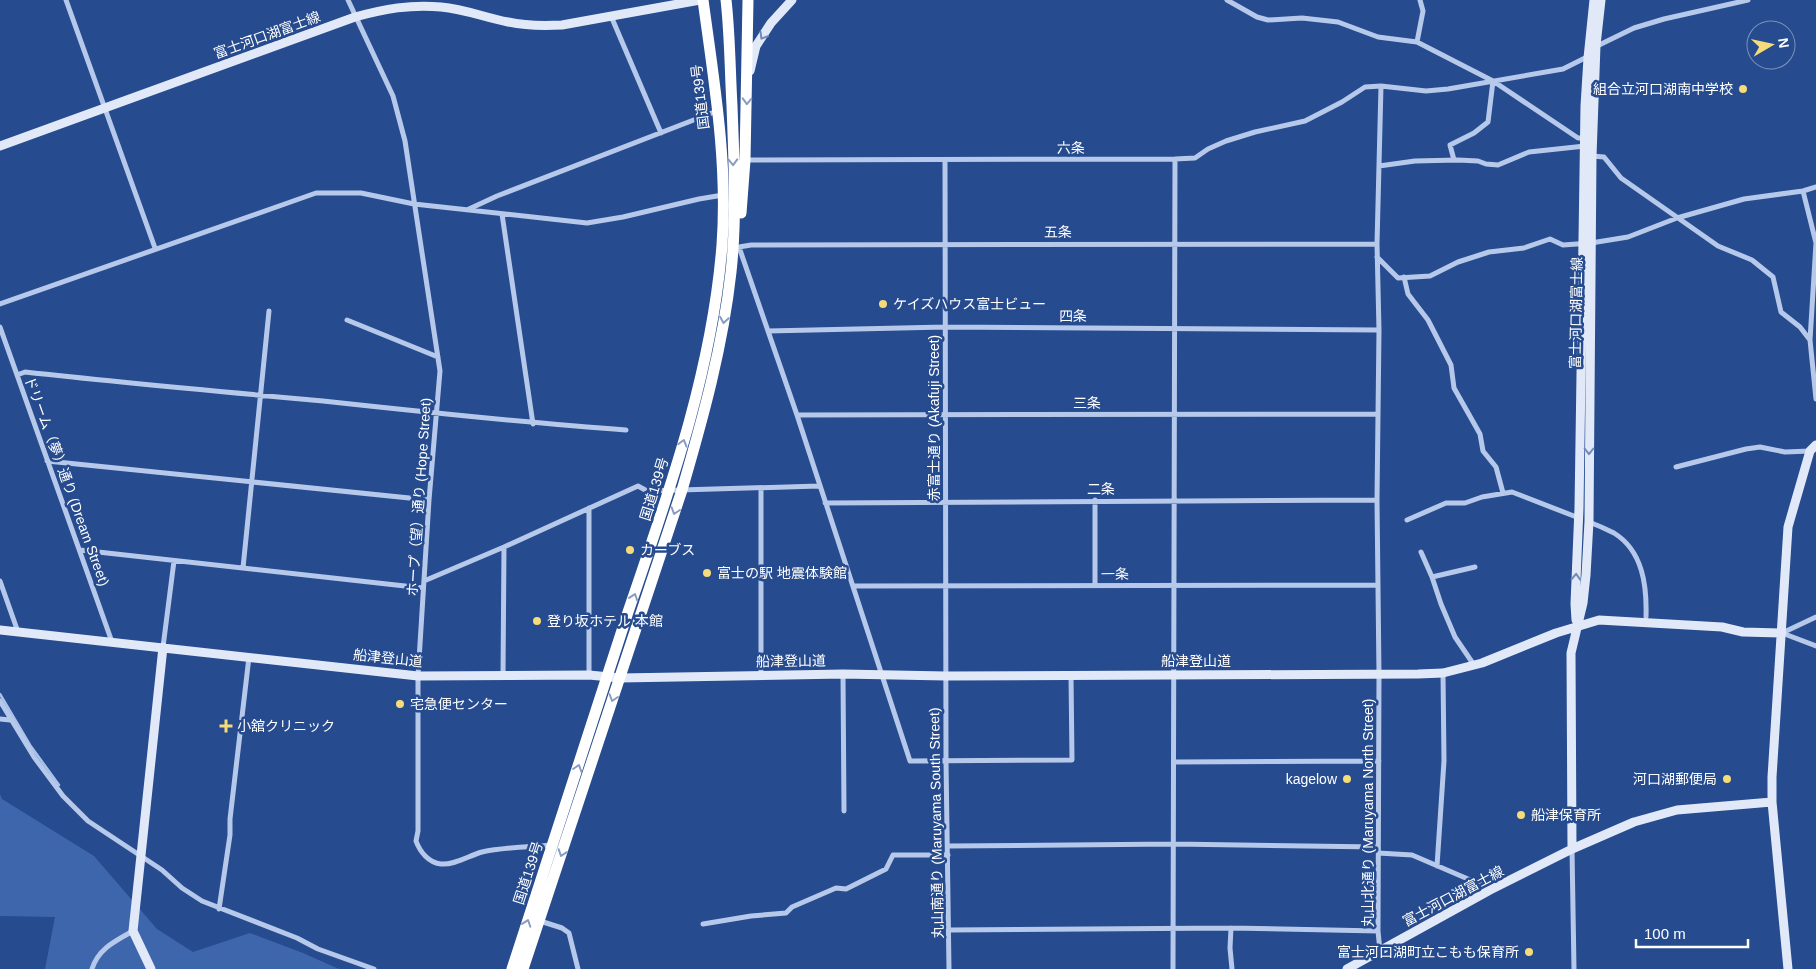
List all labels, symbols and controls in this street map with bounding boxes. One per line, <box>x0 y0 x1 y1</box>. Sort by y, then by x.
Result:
street label: 富士河口湖富士線 <box>212 8 322 62</box>
north arrow <box>1746 20 1796 70</box>
one-way arrow <box>759 30 769 39</box>
text: N <box>1775 37 1793 49</box>
street label: 国道139号 <box>688 64 712 130</box>
place label: 組合立河口湖南中学校 <box>1593 81 1733 97</box>
marker: 組合立河口湖南中学校 <box>1737 83 1749 95</box>
one-way arrow <box>741 97 752 105</box>
street label: 六条 <box>1057 140 1085 156</box>
one-way arrow <box>728 158 739 166</box>
street label: 五条 <box>1044 224 1072 240</box>
street label: 富士河口湖富士線 <box>1567 257 1585 369</box>
place label: ケイズハウス富士ビュー <box>893 296 1046 312</box>
marker: ケイズハウス富士ビュー <box>877 298 889 310</box>
street label: 四条 <box>1059 308 1087 324</box>
one-way arrow <box>719 315 729 324</box>
street label: 赤富士通り (Akafuji Street) <box>926 335 942 501</box>
street label: ドリーム（夢）通り (Dream Street) <box>22 374 112 588</box>
street label: 三条 <box>1073 395 1101 411</box>
street label: ホープ（望）通り (Hope Street) <box>404 397 434 597</box>
one-way arrow <box>678 439 688 447</box>
one-way arrow <box>1584 448 1594 455</box>
street label: 国道139号 <box>637 455 671 523</box>
street label: 二条 <box>1087 481 1115 497</box>
one-way arrow <box>671 506 681 515</box>
place label: カーブス <box>640 542 695 558</box>
marker: カーブス <box>624 544 636 556</box>
place label: 富士の駅 地震体験館 <box>717 565 847 581</box>
street label: 一条 <box>1101 566 1129 582</box>
marker: 富士の駅 地震体験館 <box>701 567 713 579</box>
one-way arrow <box>1571 573 1582 581</box>
one-way arrow <box>628 594 638 602</box>
place label: 登り坂ホテル 本館 <box>547 613 663 629</box>
marker: 登り坂ホテル 本館 <box>531 615 543 627</box>
street label: 船津登山道 <box>352 646 424 670</box>
street label: 船津登山道 <box>756 652 826 670</box>
street label: 船津登山道 <box>1161 653 1231 669</box>
one-way arrow <box>609 694 619 702</box>
place label: 宅急便センター <box>410 696 508 712</box>
marker: 宅急便センター <box>394 698 406 710</box>
street label: 丸山北通り (Maruyama North Street) <box>1360 699 1376 927</box>
street label: 丸山南通り (Maruyama South Street) <box>926 707 946 939</box>
place label: 小舘クリニック <box>237 718 335 734</box>
marker: 小舘クリニック <box>219 719 233 733</box>
one-way arrow <box>572 765 582 773</box>
place label: kagelow <box>1286 771 1338 787</box>
place label: 河口湖郵便局 <box>1633 771 1717 787</box>
marker: kagelow <box>1341 773 1353 785</box>
marker: 河口湖郵便局 <box>1721 773 1733 785</box>
place label: 船津保育所 <box>1531 807 1601 823</box>
marker: 船津保育所 <box>1515 809 1527 821</box>
street label: 国道139号 <box>510 839 546 907</box>
one-way arrow <box>558 848 568 857</box>
street label: 富士河口湖富士線 <box>1400 863 1506 929</box>
scale bar <box>1636 916 1748 948</box>
one-way arrow <box>521 919 531 927</box>
text: 100 m <box>1644 925 1686 942</box>
place label: 富士河口湖町立こもも保育所 <box>1337 944 1519 960</box>
marker: 富士河口湖町立こもも保育所 <box>1523 946 1535 958</box>

